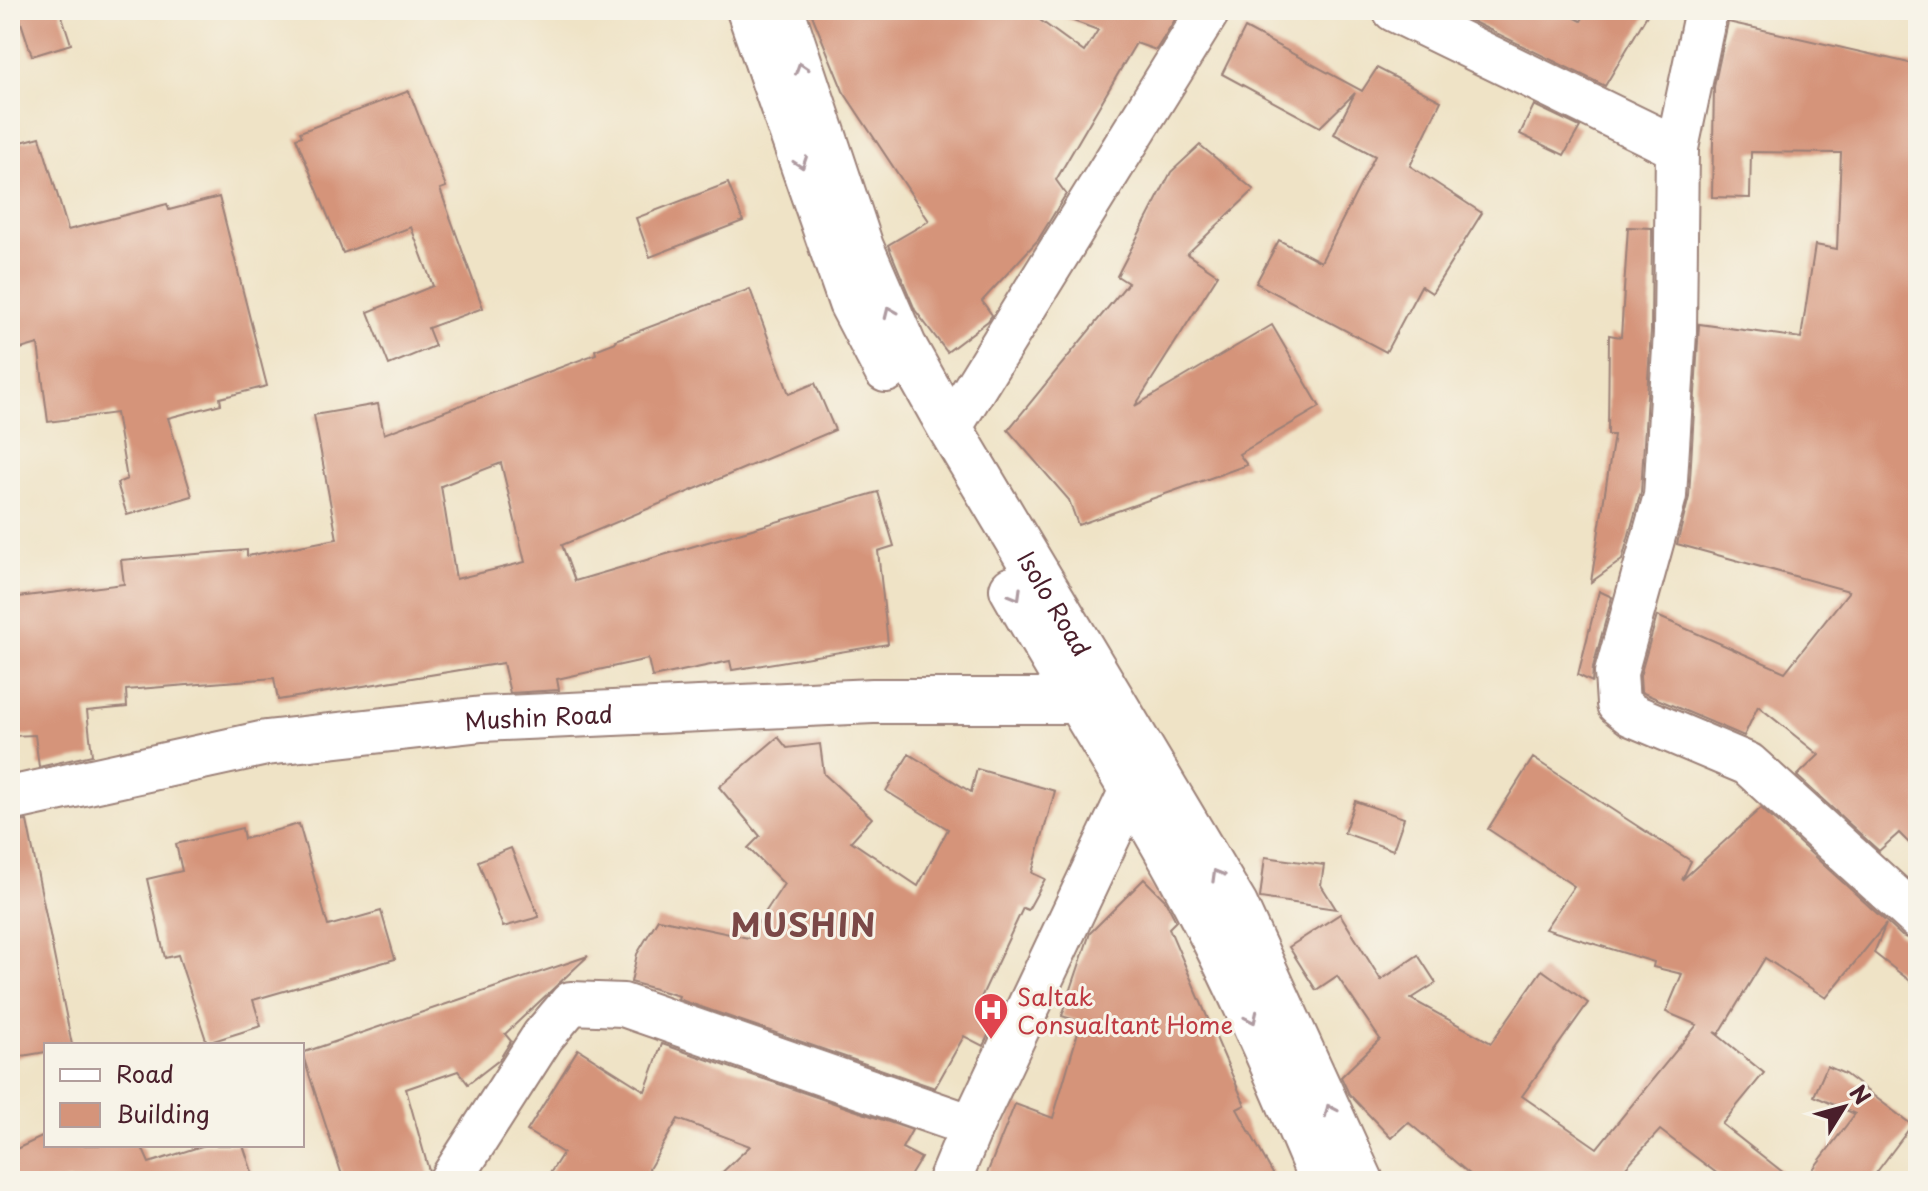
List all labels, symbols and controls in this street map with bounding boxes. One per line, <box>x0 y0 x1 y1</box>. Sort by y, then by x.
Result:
one-way arrow <box>795 61 811 75</box>
one-way arrow <box>791 156 807 170</box>
one-way arrow <box>883 306 899 320</box>
street label: Isolo Road <box>1009 544 1100 663</box>
one-way arrow <box>1006 587 1022 601</box>
street label: Mushin Road <box>462 695 614 739</box>
one-way arrow <box>1212 869 1227 884</box>
district label: MUSHIN <box>731 900 877 948</box>
place label: Saltak Consualtant Home <box>1017 978 1233 1042</box>
hospital icon: Saltak Consualtant Home <box>972 991 1010 1041</box>
one-way arrow <box>1242 1009 1258 1024</box>
legend <box>44 1043 304 1147</box>
text: Road <box>116 1055 174 1091</box>
north arrow <box>1804 1067 1884 1147</box>
text: N <box>1843 1077 1880 1111</box>
text: Building <box>116 1095 210 1131</box>
one-way arrow <box>1324 1103 1340 1118</box>

